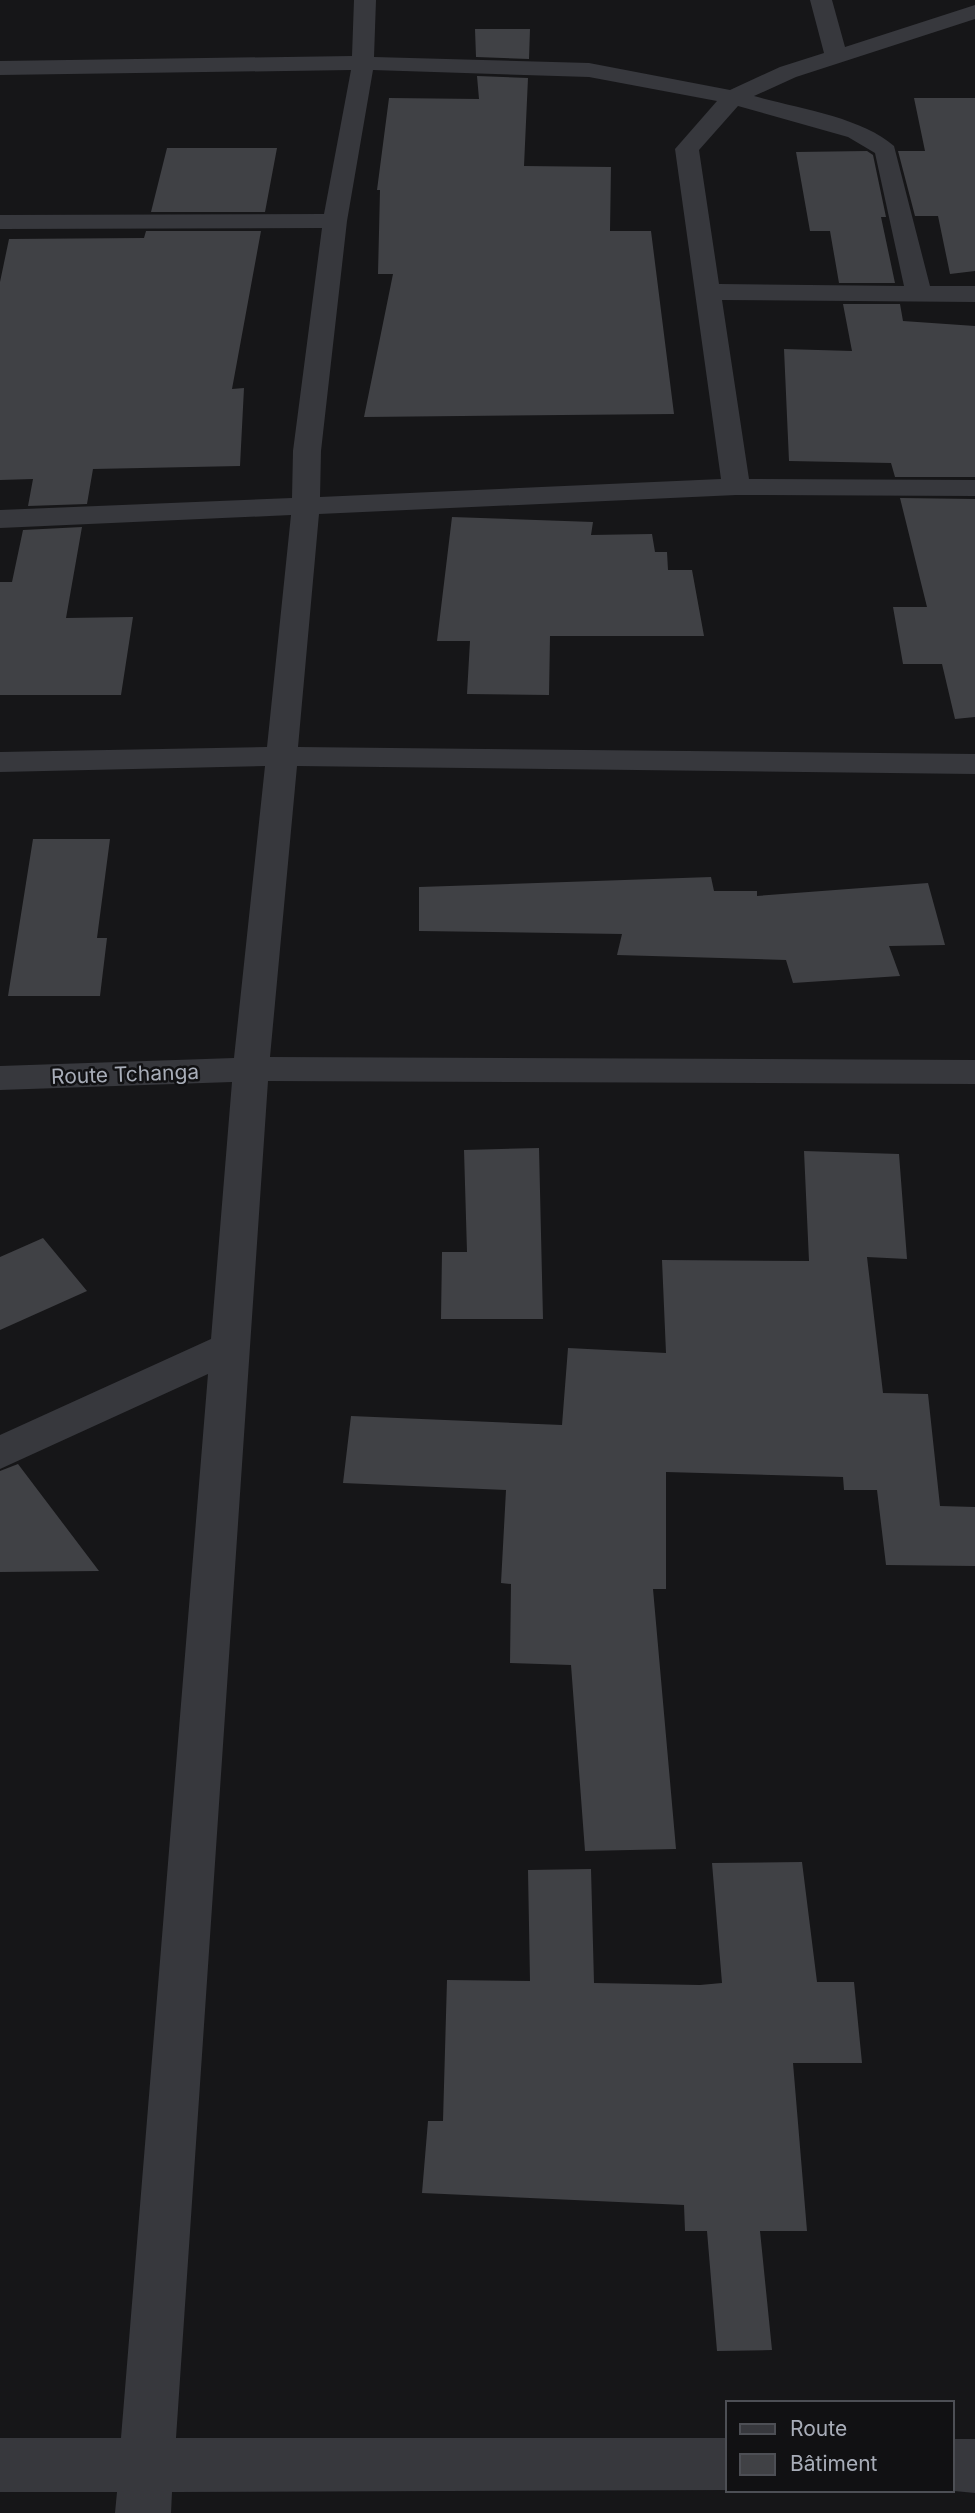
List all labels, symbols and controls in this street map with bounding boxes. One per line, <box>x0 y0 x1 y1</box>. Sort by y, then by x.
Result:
street label: Route Tchanga <box>50 1059 200 1089</box>
legend <box>726 2401 954 2492</box>
text: Route <box>790 2416 847 2441</box>
text: Bâtiment <box>790 2451 878 2476</box>

